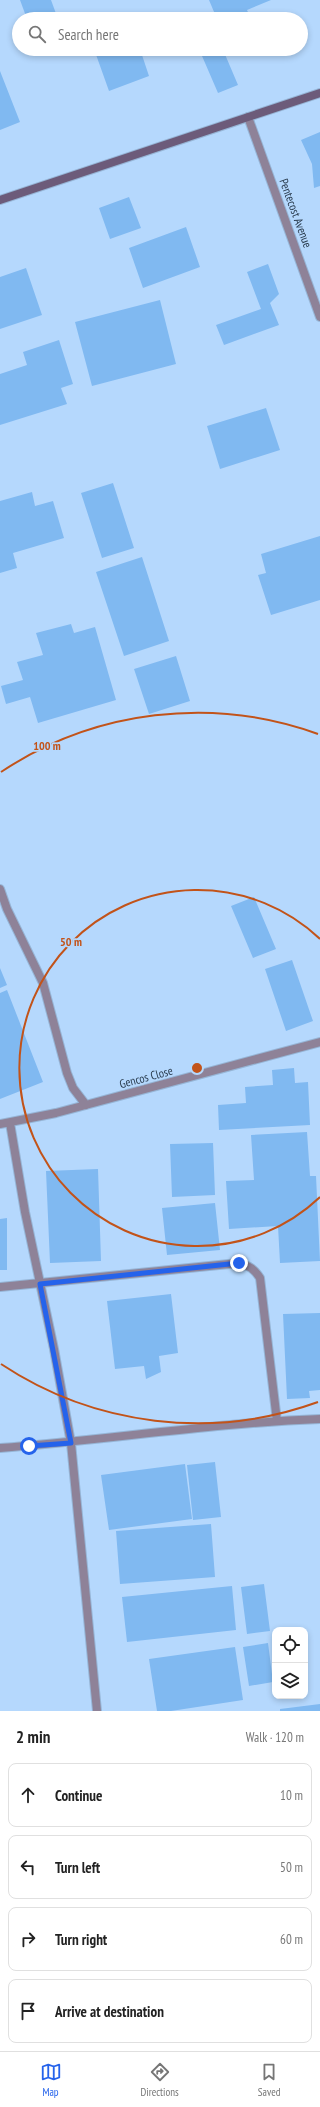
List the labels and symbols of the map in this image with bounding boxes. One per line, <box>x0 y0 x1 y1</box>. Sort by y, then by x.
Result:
street label: Pentecost Avenue <box>277 176 315 250</box>
text: 100 m <box>33 738 61 753</box>
text: 50 m <box>60 934 82 949</box>
centre of rings <box>190 1061 204 1075</box>
street label: Gencos Close <box>118 1063 174 1091</box>
route end <box>230 1254 248 1272</box>
route start <box>20 1437 38 1455</box>

